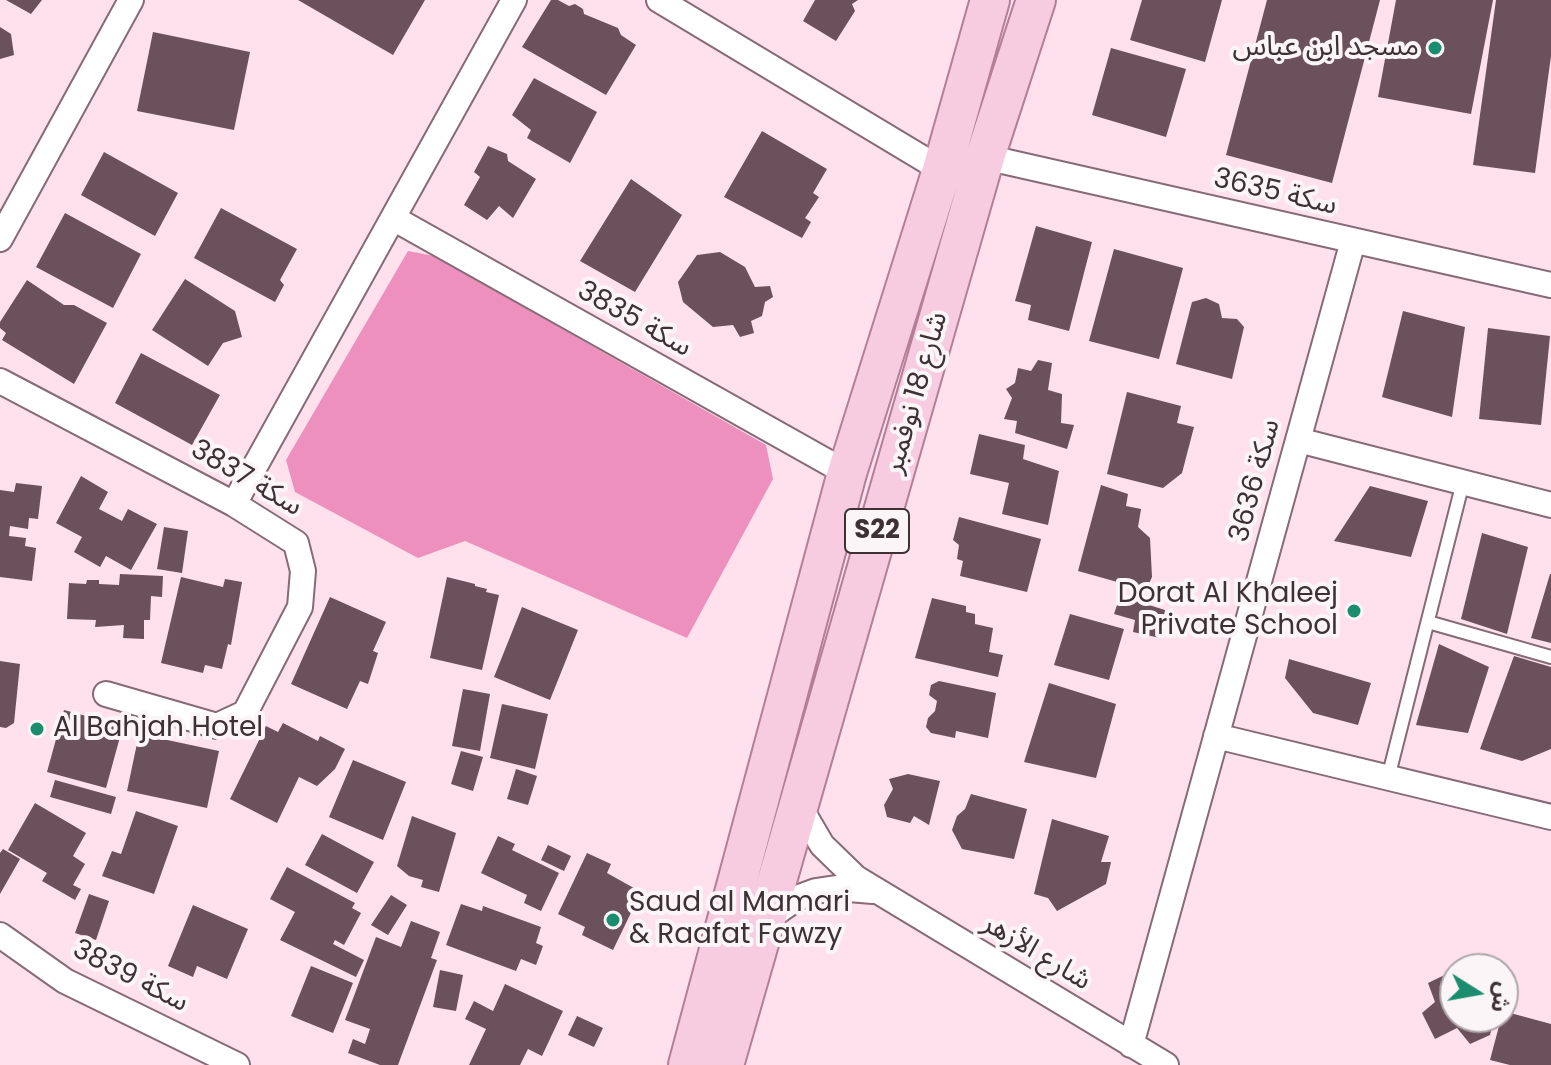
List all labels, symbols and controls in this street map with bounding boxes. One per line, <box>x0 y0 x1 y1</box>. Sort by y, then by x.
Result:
place label: مسجد ابن عباس <box>1232 31 1419 65</box>
marker: مسجد ابن عباس <box>1426 39 1444 57</box>
street label: سكة 3635 <box>1210 163 1340 223</box>
street label: سكة 3835 <box>571 275 697 365</box>
street label: شارع 18 نوفمبر <box>878 308 956 478</box>
street label: سكة 3636 <box>1223 416 1289 546</box>
street label: سكة 3837 <box>184 434 308 524</box>
road number: S22 <box>845 509 909 553</box>
place label: Dorat Al Khaleej Private School <box>1118 578 1338 644</box>
marker: Dorat Al Khaleej Private School <box>1345 602 1363 620</box>
place label: Al Bahjah Hotel <box>53 712 263 746</box>
marker: Al Bahjah Hotel <box>28 720 46 738</box>
place label: Saud al Mamari & Raafat Fawzy <box>629 887 850 953</box>
street label: شارع الأزهر <box>975 907 1097 999</box>
marker: Saud al Mamari & Raafat Fawzy <box>604 911 622 929</box>
street label: سكة 3839 <box>66 934 194 1020</box>
north arrow <box>1439 953 1519 1033</box>
text: ش <box>1483 980 1519 1015</box>

